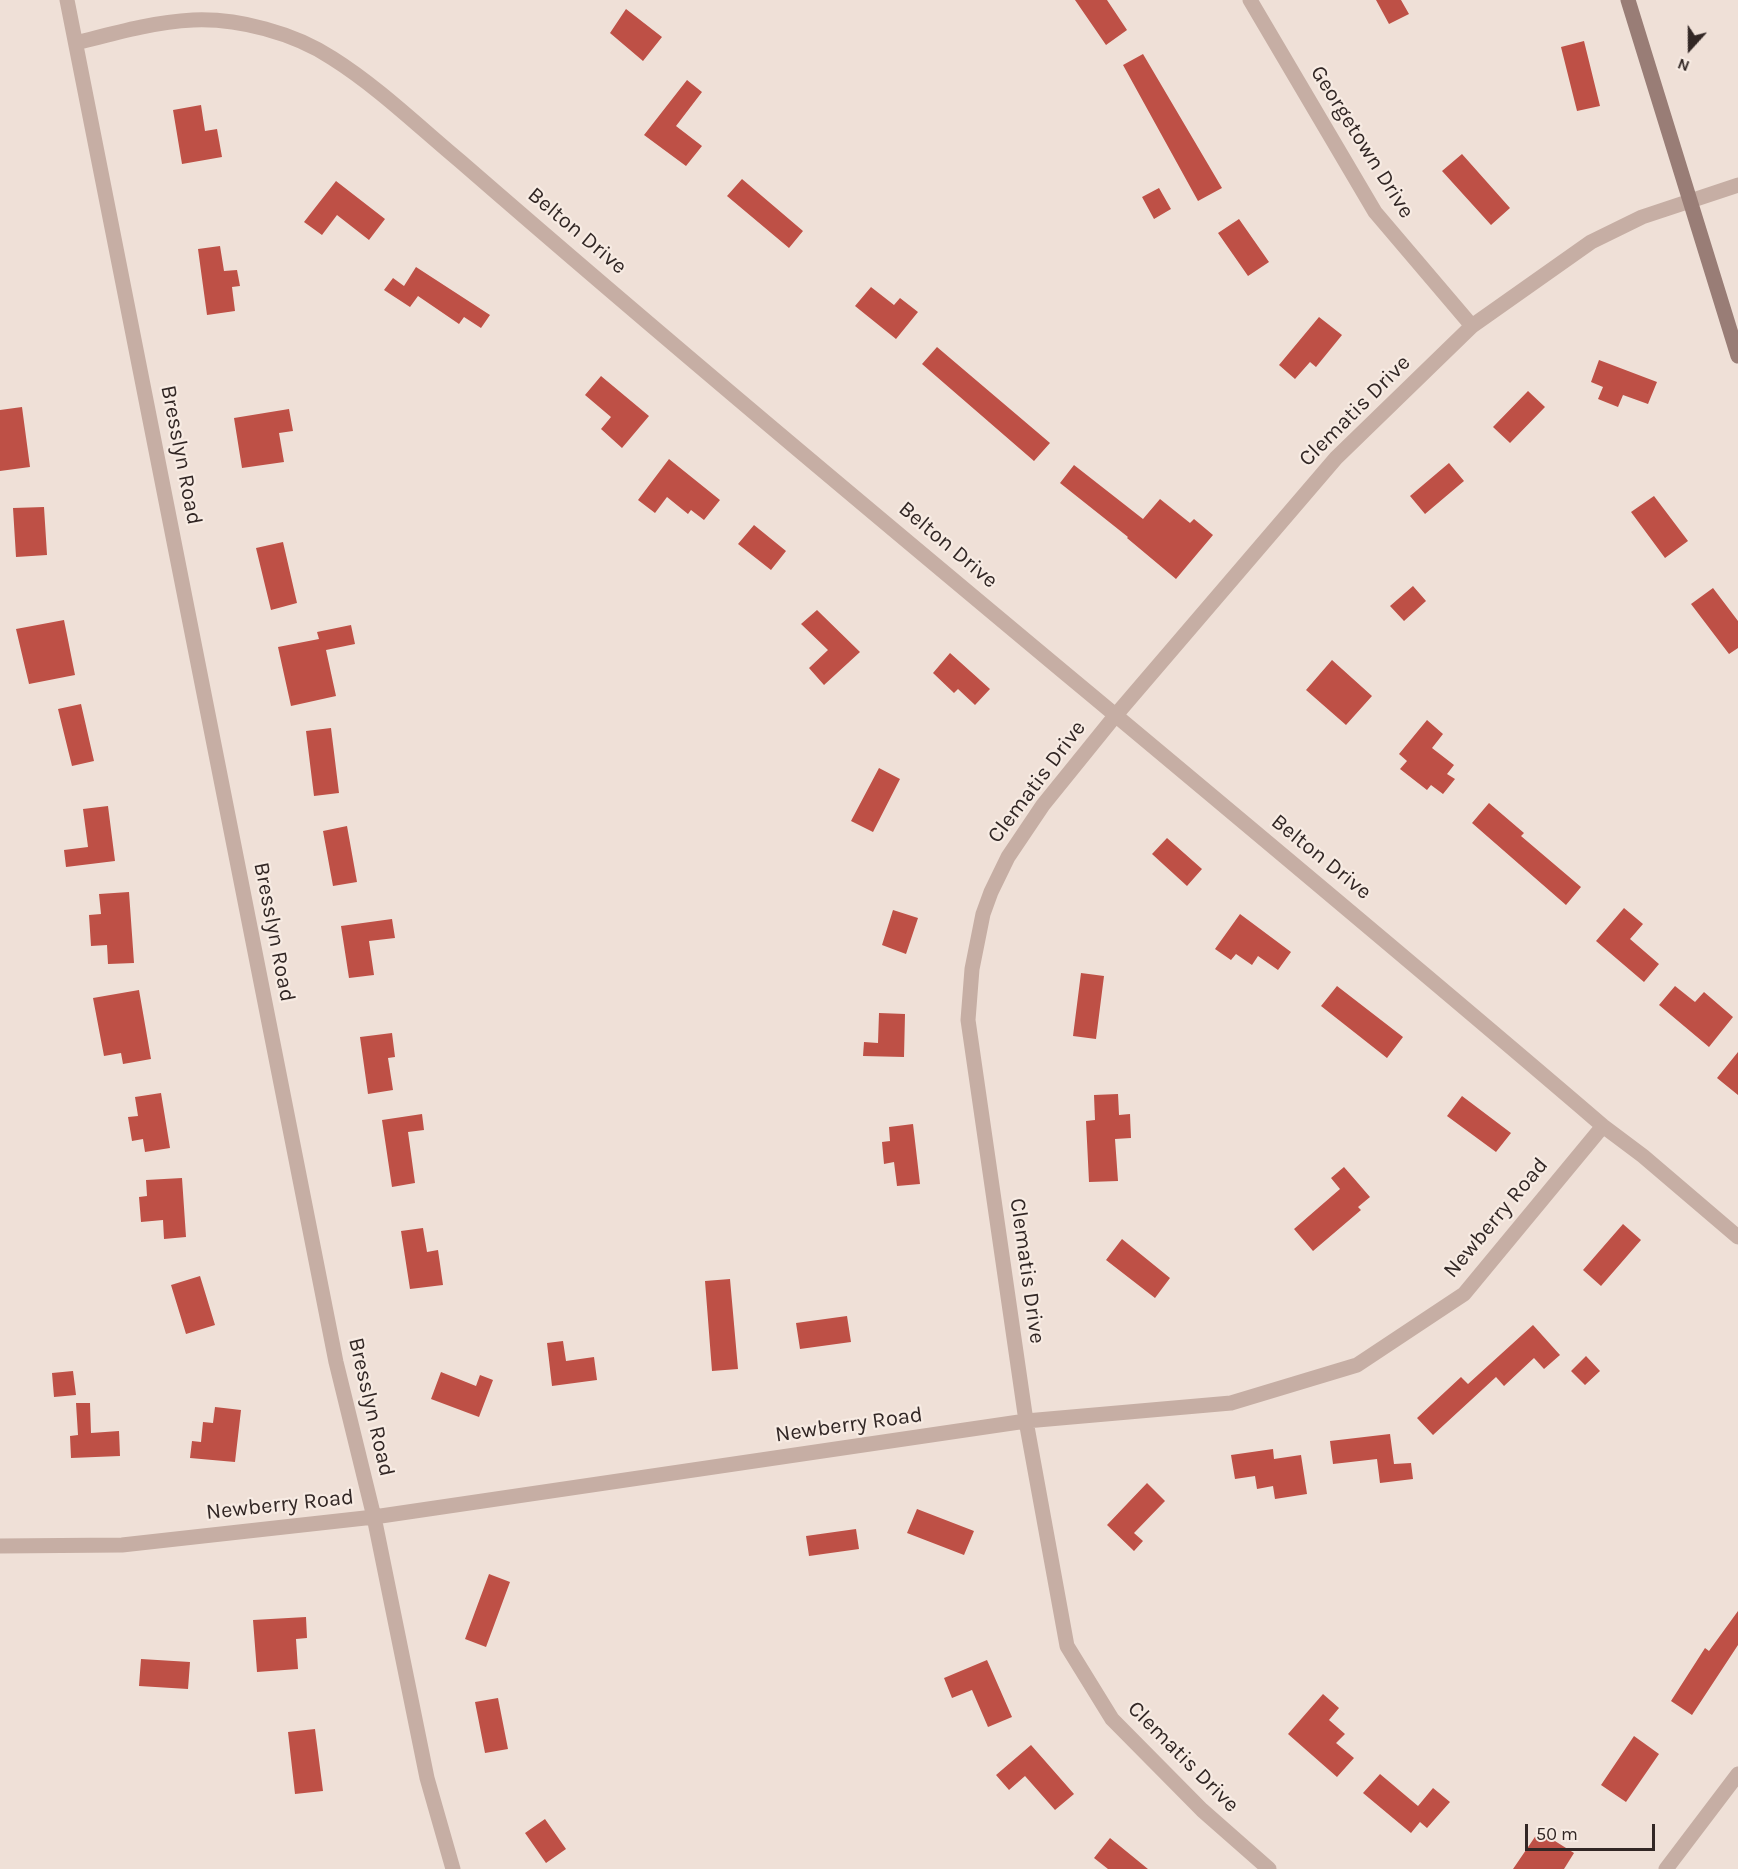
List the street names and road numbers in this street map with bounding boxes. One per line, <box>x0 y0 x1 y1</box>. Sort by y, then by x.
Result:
street label: Georgetown Drive <box>1304 61 1420 223</box>
street label: Belton Drive <box>522 182 632 280</box>
street label: Clematis Drive <box>1294 350 1416 472</box>
street label: Bresslyn Road <box>155 383 207 527</box>
street label: Belton Drive <box>893 496 1003 594</box>
street label: Clematis Drive <box>982 716 1092 848</box>
street label: Belton Drive <box>1266 809 1376 905</box>
street label: Bresslyn Road <box>248 860 300 1004</box>
street label: Newberry Road <box>1438 1153 1554 1283</box>
street label: Clematis Drive <box>1004 1197 1050 1345</box>
street label: Bresslyn Road <box>342 1335 400 1479</box>
street label: Newberry Road <box>774 1402 924 1448</box>
street label: Newberry Road <box>205 1484 355 1526</box>
street label: Clematis Drive <box>1122 1696 1244 1818</box>

